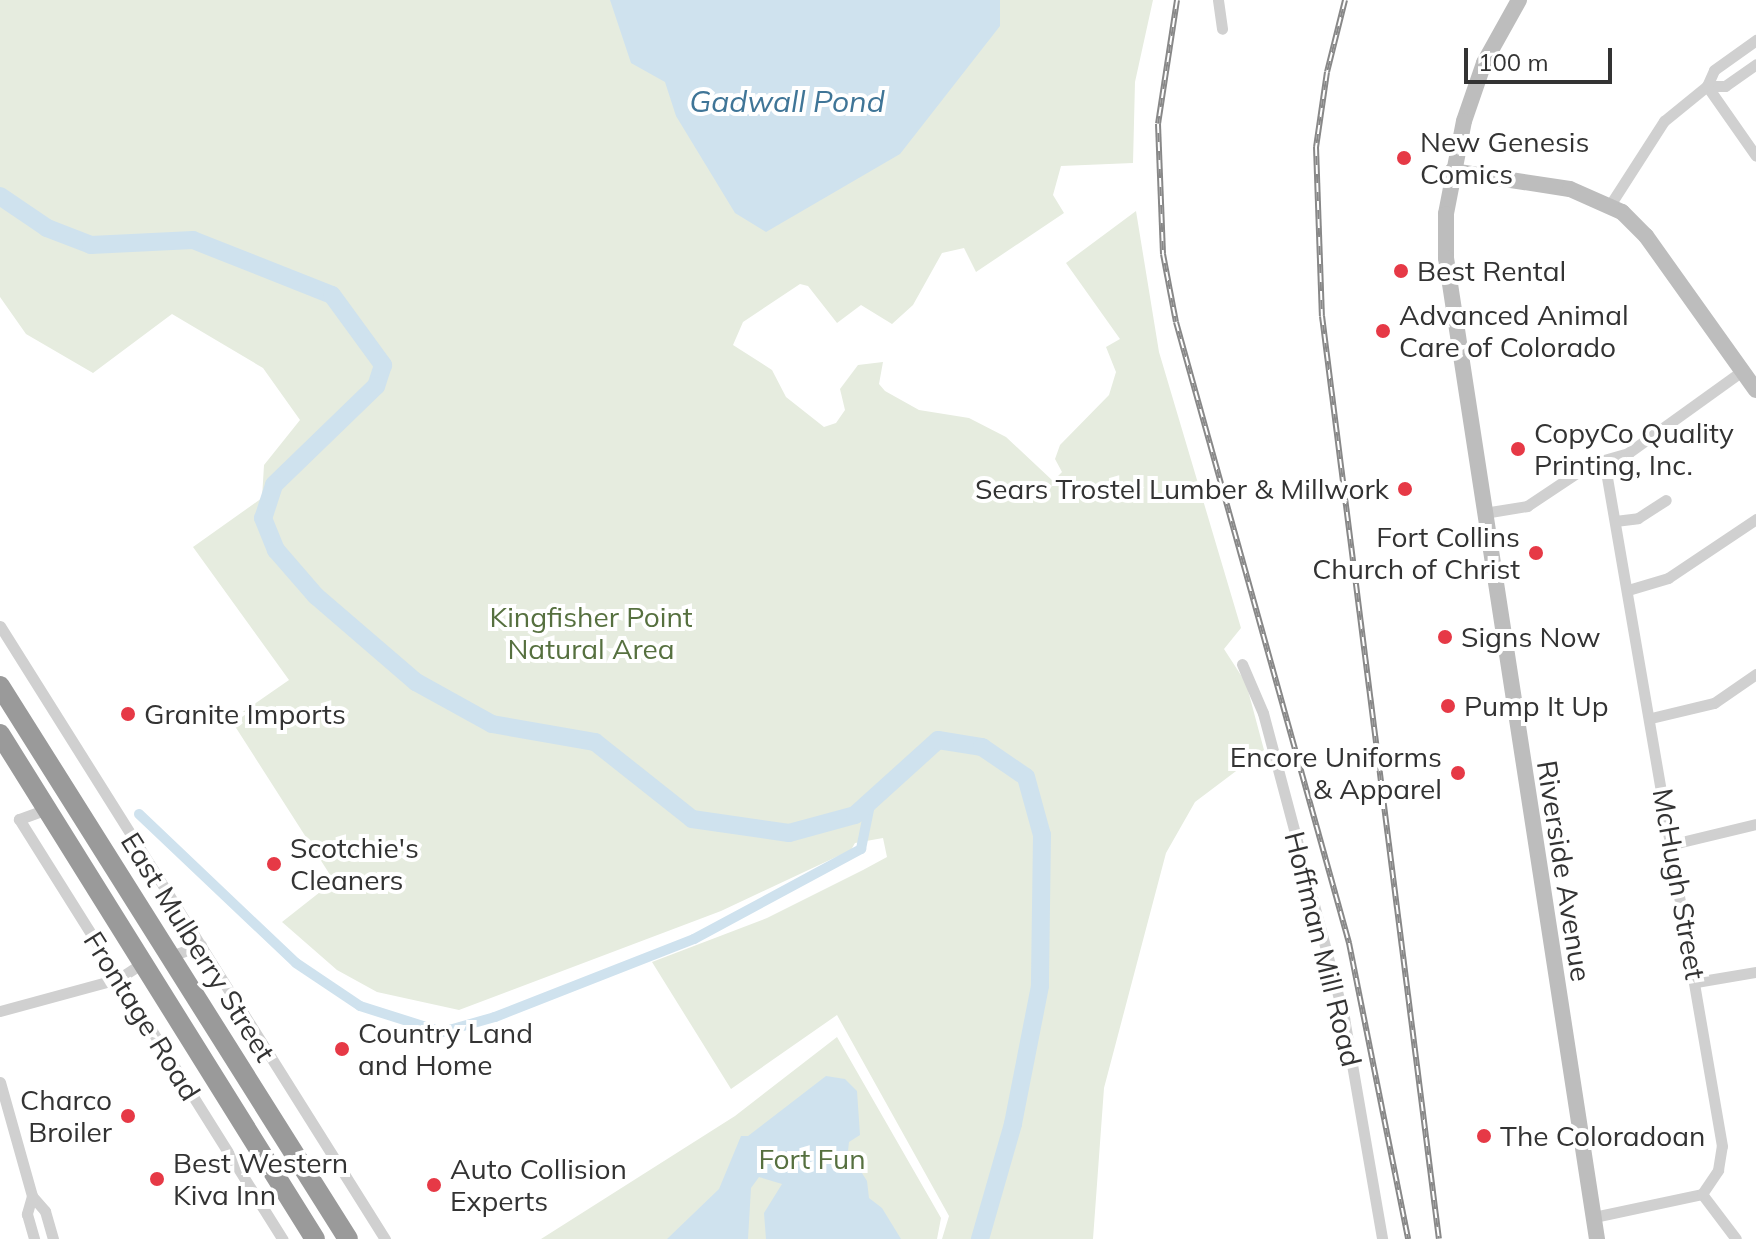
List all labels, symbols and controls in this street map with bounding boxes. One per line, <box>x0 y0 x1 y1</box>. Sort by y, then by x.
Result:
scale bar <box>1468 32 1616 82</box>
text: 100 m <box>1478 47 1549 77</box>
water label: Gadwall Pond <box>689 83 885 119</box>
place label: New Genesis Comics <box>1420 125 1589 191</box>
marker: New Genesis Comics <box>1395 149 1413 167</box>
place label: Best Rental <box>1417 254 1566 288</box>
marker: Best Rental <box>1392 262 1410 280</box>
place label: Advanced Animal Care of Colorado <box>1399 298 1629 364</box>
marker: Advanced Animal Care of Colorado <box>1374 322 1392 340</box>
place label: CopyCo Quality Printing, Inc. <box>1534 416 1734 482</box>
marker: CopyCo Quality Printing, Inc. <box>1509 440 1527 458</box>
place label: Sears Trostel Lumber & Millwork <box>975 472 1389 506</box>
marker: Sears Trostel Lumber & Millwork <box>1396 480 1414 498</box>
place label: Fort Collins Church of Christ <box>1312 520 1520 586</box>
marker: Fort Collins Church of Christ <box>1527 544 1545 562</box>
park label: Kingfisher Point Natural Area <box>489 600 693 666</box>
place label: Signs Now <box>1461 620 1601 654</box>
marker: Signs Now <box>1436 628 1454 646</box>
place label: Pump It Up <box>1464 689 1608 723</box>
place label: Granite Imports <box>144 697 346 731</box>
marker: Pump It Up <box>1439 697 1457 715</box>
marker: Granite Imports <box>119 705 137 723</box>
place label: Encore Uniforms & Apparel <box>1230 740 1442 806</box>
street label: Riverside Avenue <box>1530 758 1598 984</box>
marker: Encore Uniforms & Apparel <box>1449 764 1467 782</box>
street label: McHugh Street <box>1646 786 1712 982</box>
street label: East Mulberry Street <box>114 826 282 1068</box>
street label: Hoffman Mill Road <box>1278 828 1368 1070</box>
place label: Scotchie's Cleaners <box>290 831 419 897</box>
marker: Scotchie's Cleaners <box>265 855 283 873</box>
street label: Frontage Road <box>77 925 207 1107</box>
place label: Country Land and Home <box>358 1016 533 1082</box>
marker: Country Land and Home <box>333 1040 351 1058</box>
place label: Charco Broiler <box>20 1083 112 1149</box>
marker: Charco Broiler <box>119 1107 137 1125</box>
place label: The Coloradoan <box>1500 1119 1705 1153</box>
marker: The Coloradoan <box>1475 1127 1493 1145</box>
park label: Fort Fun <box>758 1142 866 1176</box>
place label: Best Western Kiva Inn <box>173 1146 348 1212</box>
place label: Auto Collision Experts <box>450 1152 627 1218</box>
marker: Best Western Kiva Inn <box>148 1170 166 1188</box>
marker: Auto Collision Experts <box>425 1176 443 1194</box>

